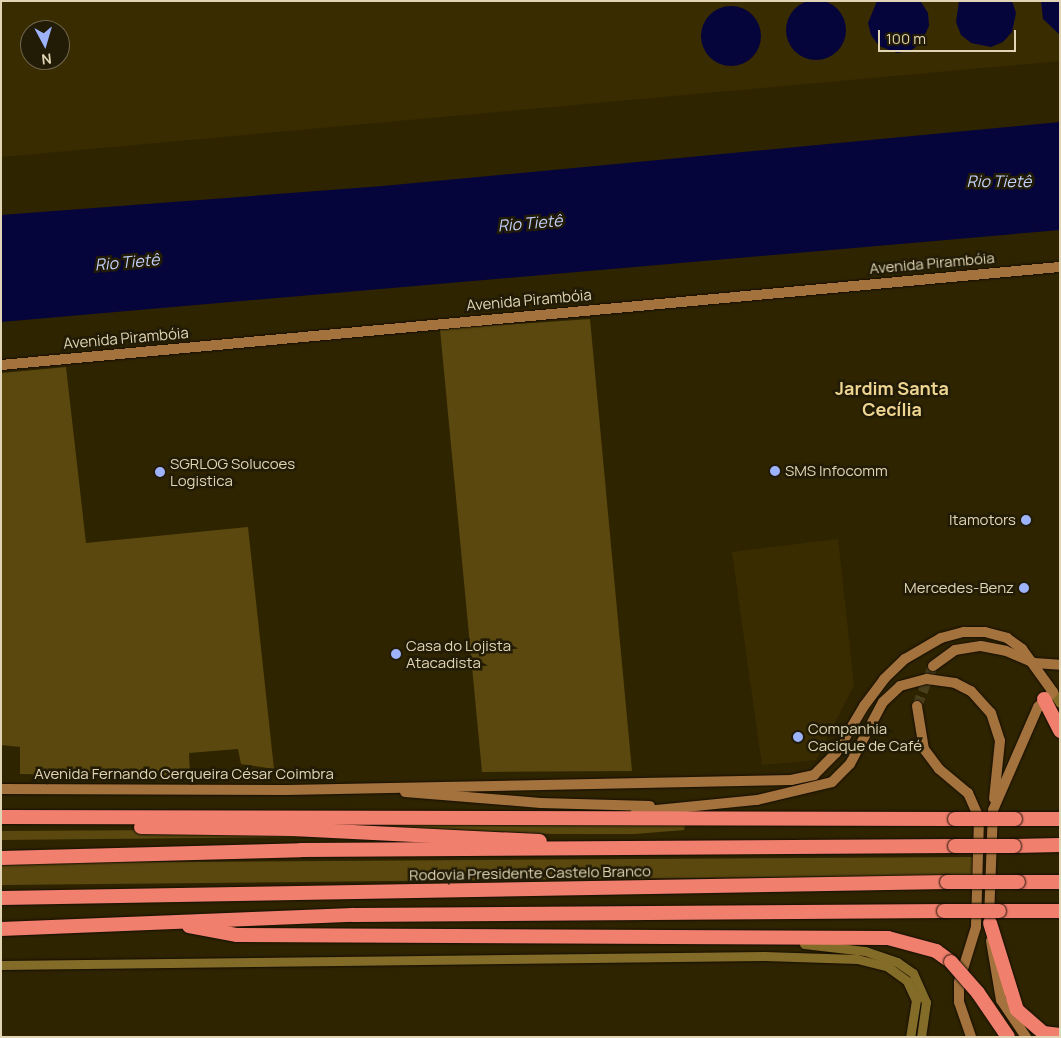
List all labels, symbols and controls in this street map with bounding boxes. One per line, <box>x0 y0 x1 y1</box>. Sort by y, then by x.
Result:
north arrow <box>20 20 70 70</box>
scale bar <box>881 20 1018 52</box>
text: 100 m <box>886 28 926 49</box>
text: N <box>41 49 53 69</box>
water label: Rio Tietê <box>967 171 1031 191</box>
water label: Rio Tietê <box>497 211 563 235</box>
street label: Avenida Pirambóia <box>869 249 995 277</box>
water label: Rio Tietê <box>94 250 160 274</box>
street label: Avenida Pirambóia <box>466 286 592 314</box>
street label: Avenida Pirambóia <box>63 324 189 352</box>
district label: Jardim Santa Cecília <box>835 378 949 420</box>
place label: SGRLOG Solucoes Logistica <box>170 454 295 489</box>
place label: SMS Infocomm <box>785 462 888 480</box>
marker: SMS Infocomm <box>769 465 781 477</box>
marker: SGRLOG Solucoes Logistica <box>154 466 166 478</box>
place label: Itamotors <box>949 511 1016 529</box>
marker: Itamotors <box>1020 514 1032 526</box>
place label: Mercedes-Benz <box>904 579 1014 597</box>
marker: Mercedes-Benz <box>1018 582 1030 594</box>
place label: Casa do Lojista Atacadista <box>406 636 511 671</box>
marker: Casa do Lojista Atacadista <box>390 648 402 660</box>
place label: Companhia Cacique de Café <box>808 719 922 754</box>
marker: Companhia Cacique de Café <box>792 731 804 743</box>
street label: Avenida Fernando Cerqueira César Coimbra <box>34 765 334 783</box>
street label: Rodovia Presidente Castelo Branco <box>409 862 651 884</box>

